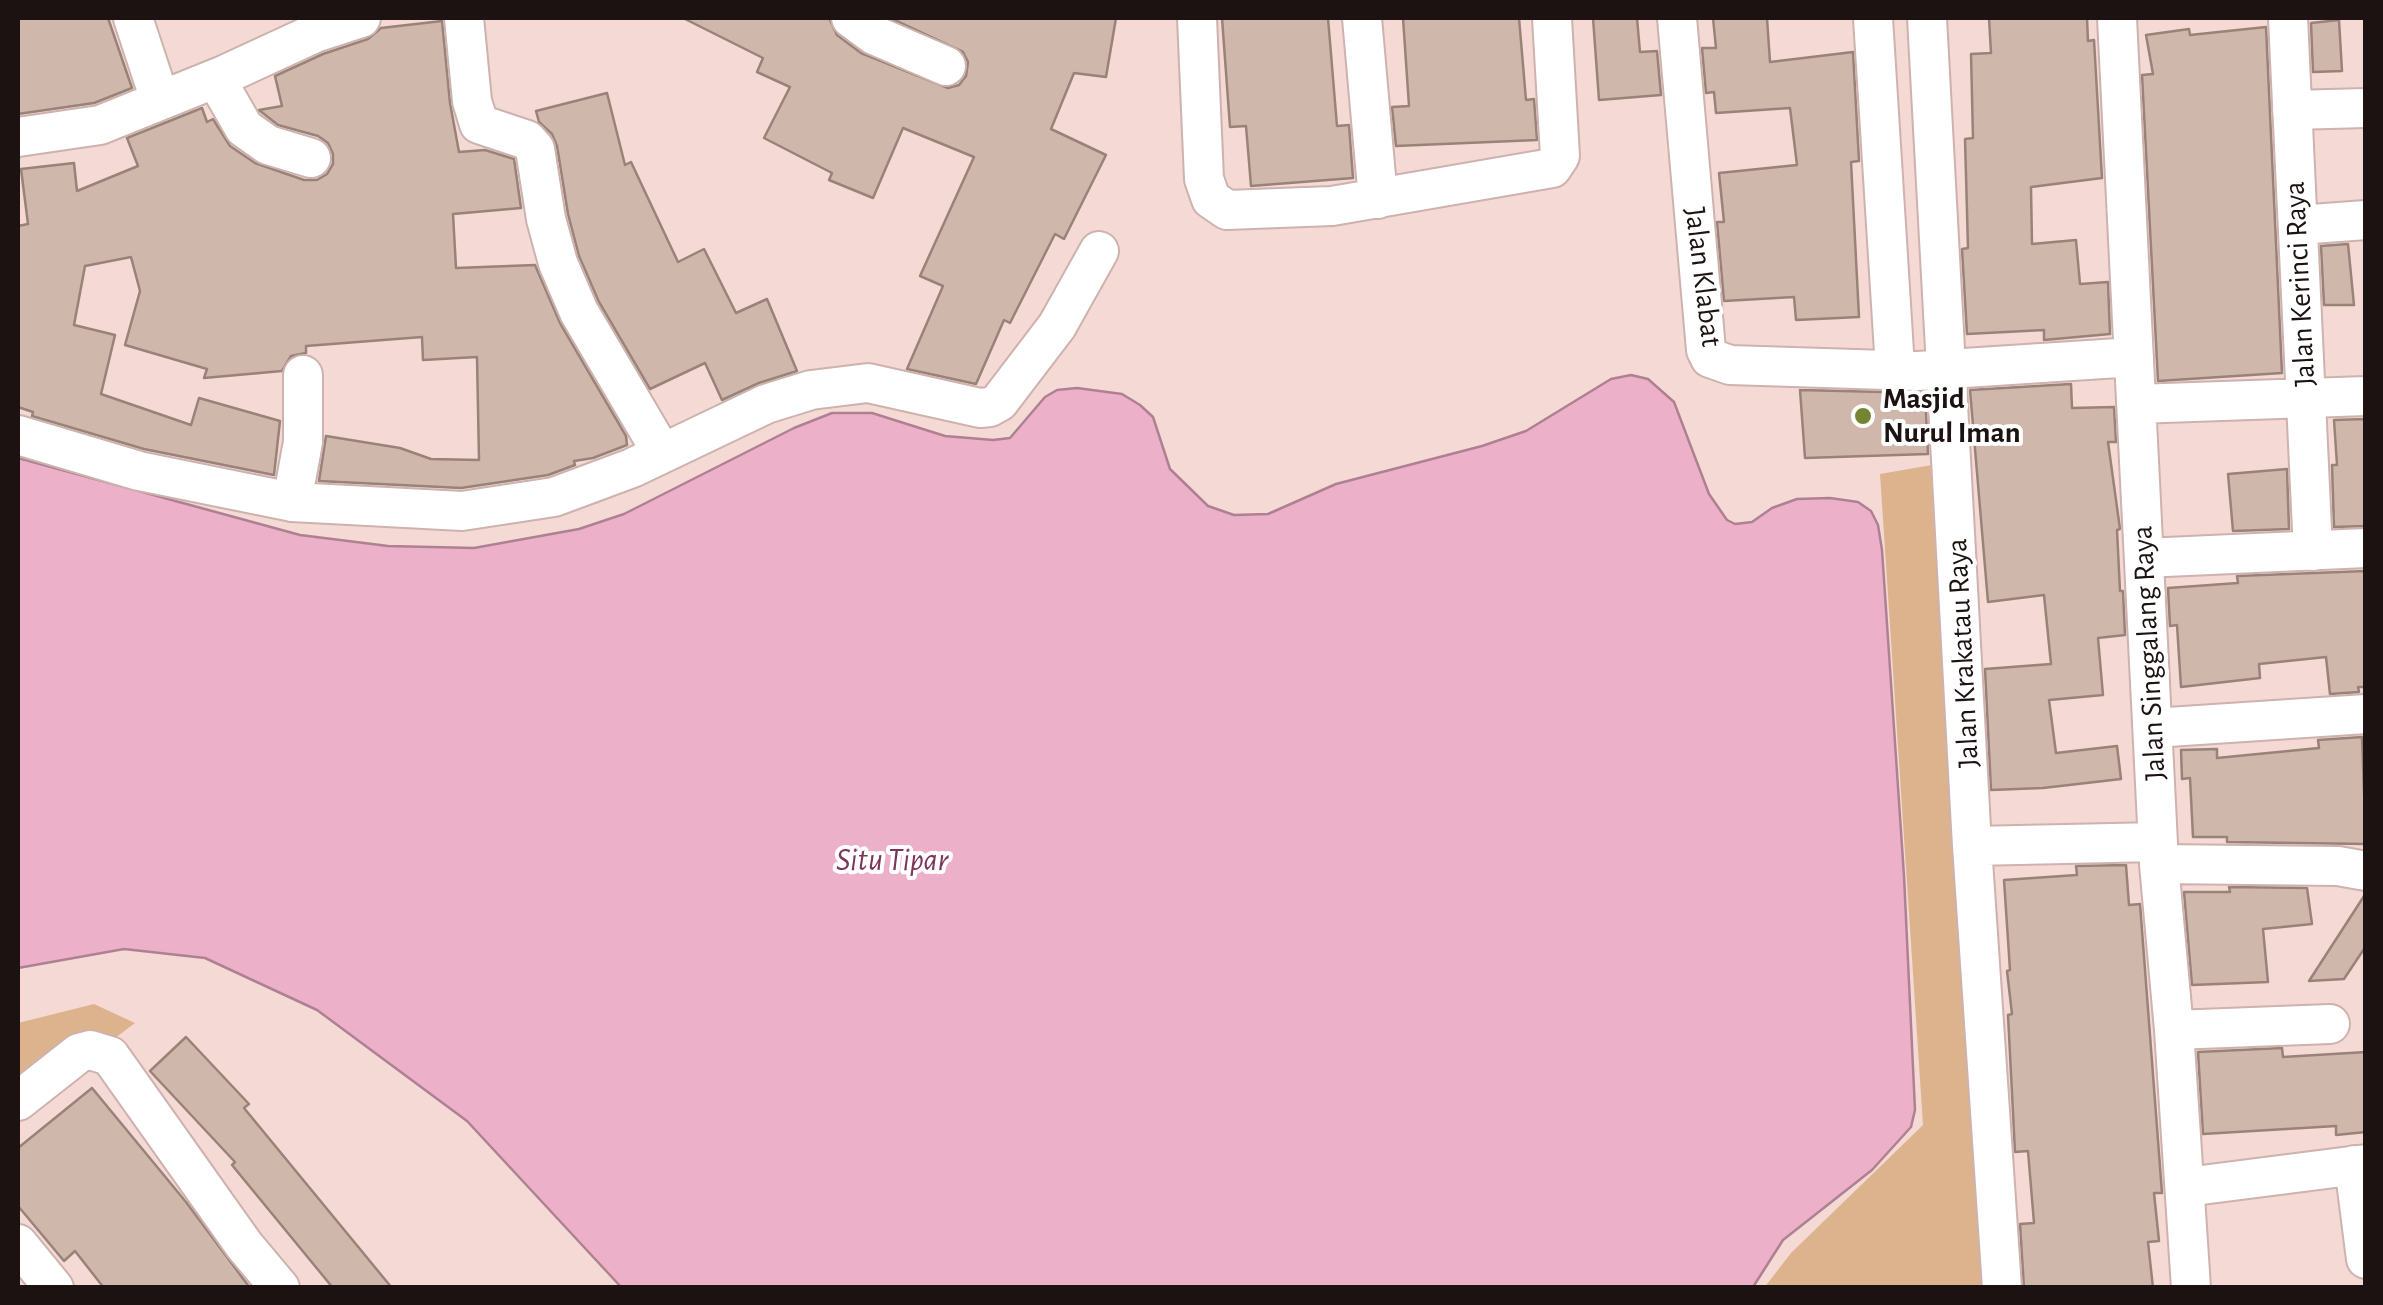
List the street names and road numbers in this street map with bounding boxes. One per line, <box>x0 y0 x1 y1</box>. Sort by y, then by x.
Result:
street label: Jalan Kerinci Raya <box>2277 180 2323 388</box>
street label: Jalan Klabat <box>1677 205 1729 349</box>
street label: Jalan Singgalang Raya <box>2124 525 2174 781</box>
street label: Jalan Krakatau Raya <box>1939 537 1987 769</box>

